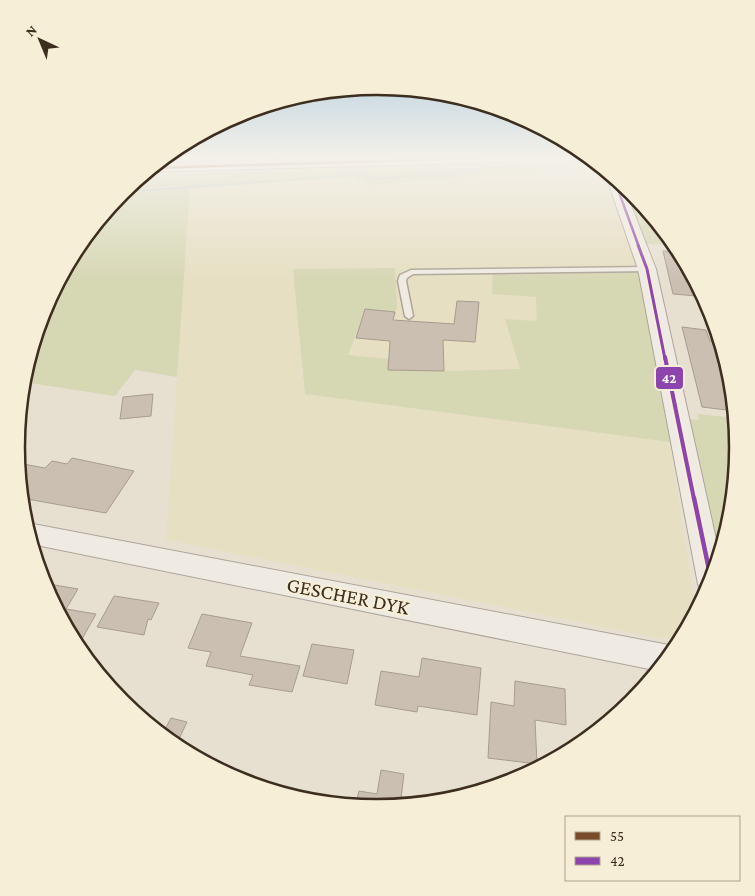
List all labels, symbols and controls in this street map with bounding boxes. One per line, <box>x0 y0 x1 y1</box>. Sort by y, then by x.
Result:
north arrow <box>15 15 65 65</box>
text: N <box>22 21 40 40</box>
line badge: 42 <box>655 366 684 390</box>
text: 42 <box>662 370 676 386</box>
street label: GESCHER DYK <box>285 572 412 620</box>
legend <box>565 816 740 881</box>
text: 55 <box>610 828 624 844</box>
text: 42 <box>610 853 625 869</box>

